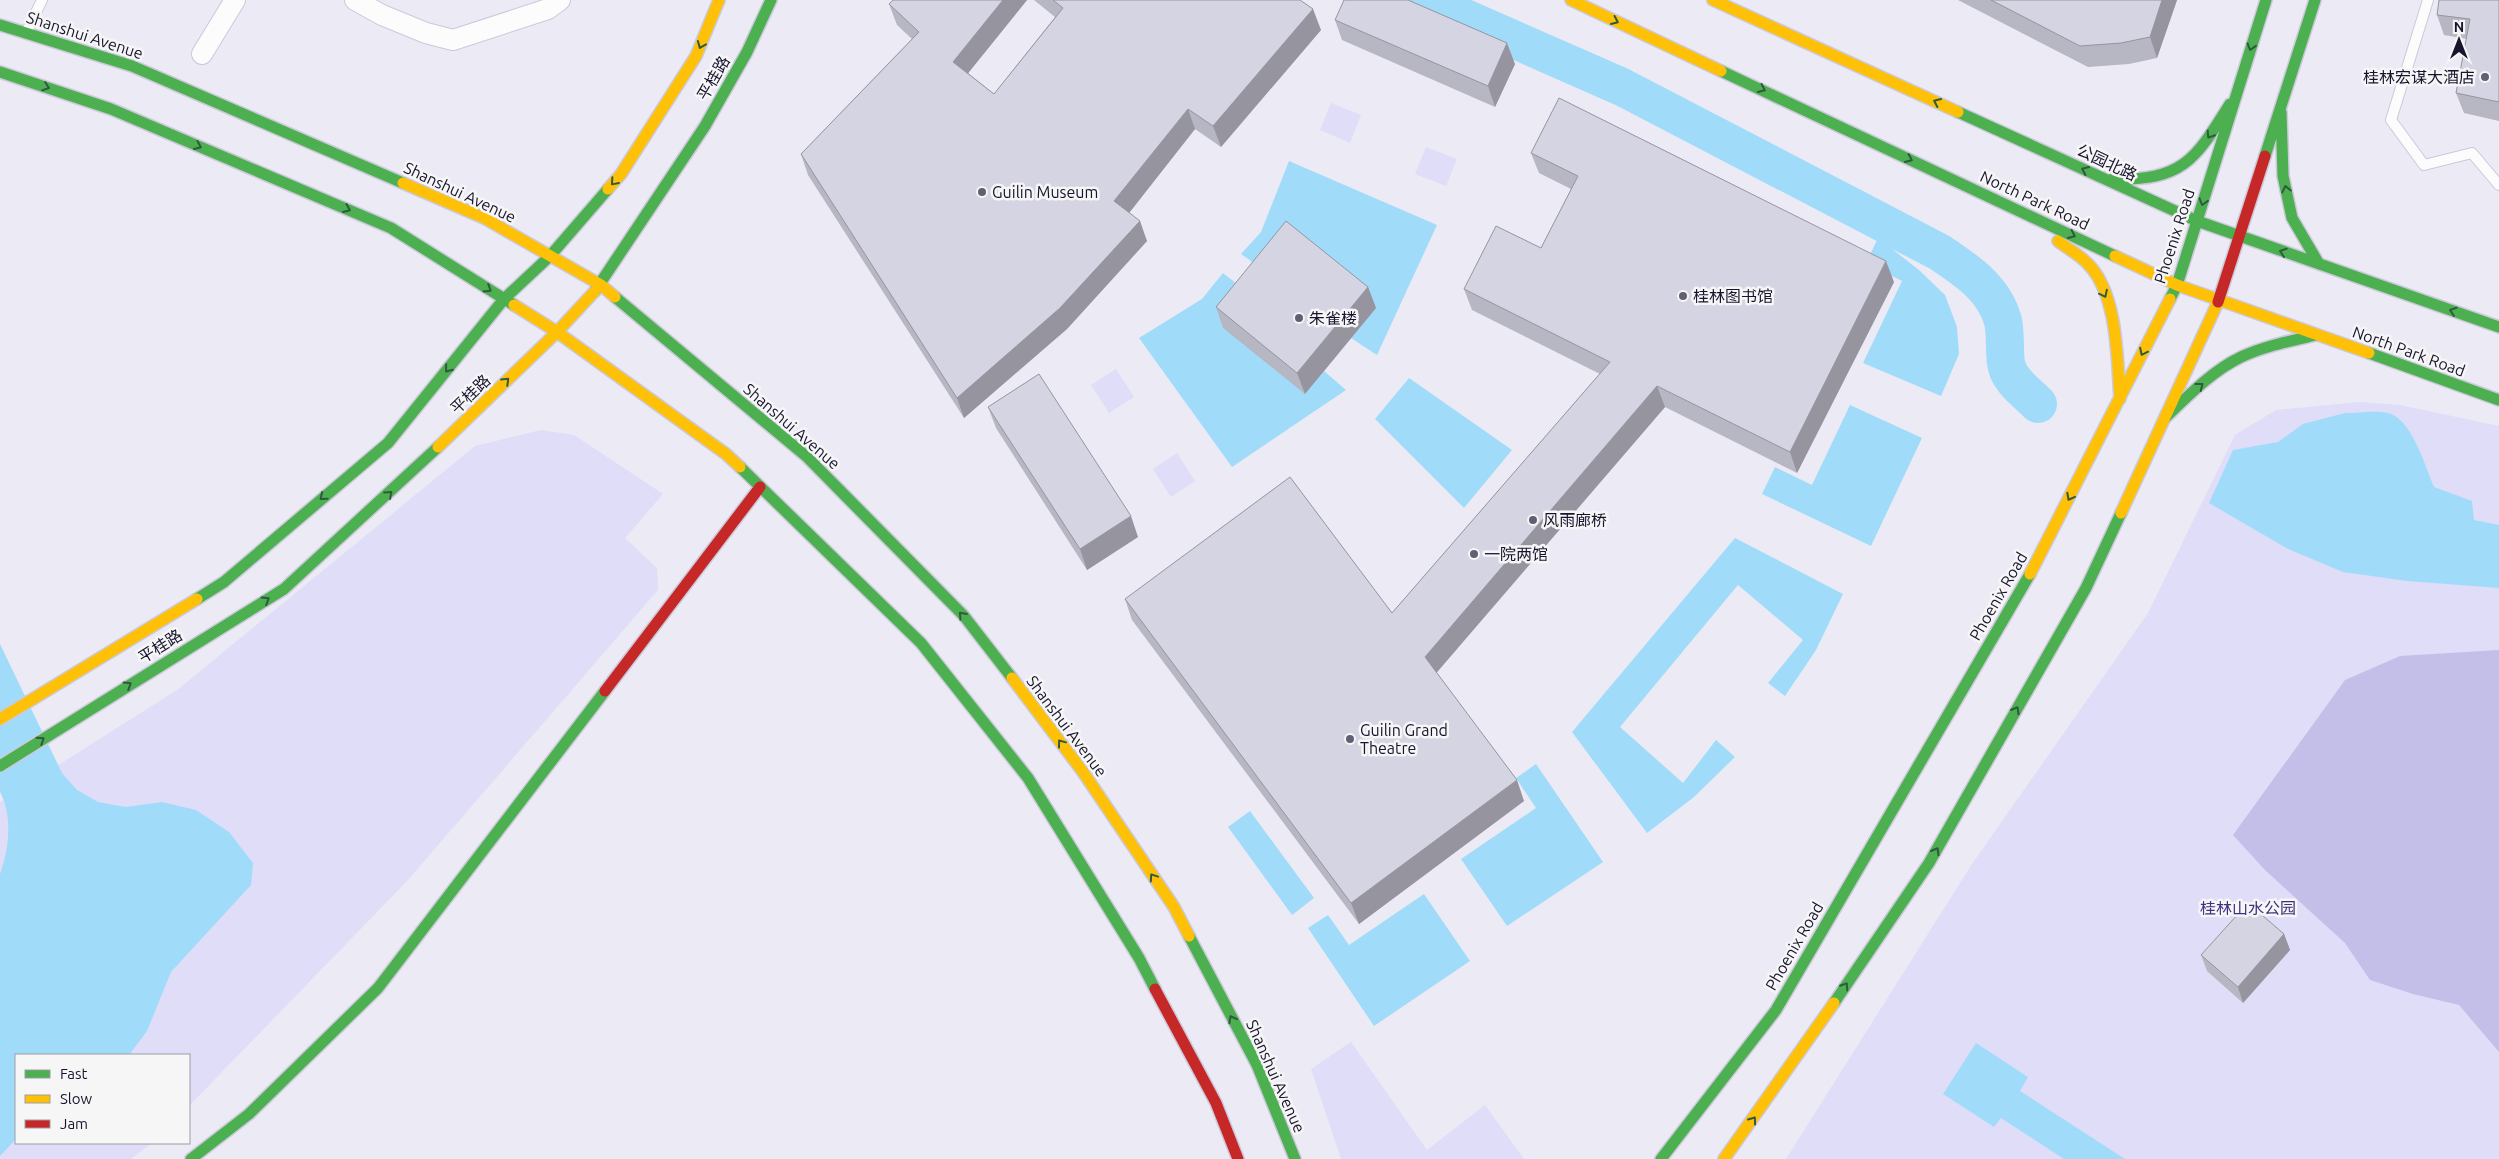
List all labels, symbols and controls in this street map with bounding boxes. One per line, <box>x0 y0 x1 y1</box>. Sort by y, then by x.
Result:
street label: Shanshui Avenue <box>24 8 146 62</box>
one-way arrow <box>1610 14 1619 25</box>
north arrow <box>2434 15 2484 65</box>
text: N <box>2454 19 2464 35</box>
one-way arrow <box>696 40 707 49</box>
one-way arrow <box>2247 42 2257 50</box>
street label: 平桂路 <box>693 53 733 103</box>
place label: 桂林宏谋大酒店 <box>2363 68 2475 86</box>
marker: 桂林宏谋大酒店 <box>2479 71 2491 83</box>
one-way arrow <box>42 81 50 91</box>
one-way arrow <box>1757 83 1766 94</box>
one-way arrow <box>1933 98 1942 109</box>
one-way arrow <box>2206 130 2216 139</box>
one-way arrow <box>193 140 202 150</box>
street label: 公园北路 <box>2074 140 2140 184</box>
one-way arrow <box>1904 152 1913 163</box>
street label: Shanshui Avenue <box>401 158 519 226</box>
one-way arrow <box>2081 166 2090 176</box>
street label: North Park Road <box>1978 167 2092 233</box>
one-way arrow <box>611 177 620 186</box>
place label: Guilin Museum <box>992 183 1098 201</box>
one-way arrow <box>2281 184 2292 193</box>
marker: Guilin Museum <box>976 186 988 198</box>
street label: Phoenix Road <box>2150 186 2198 286</box>
one-way arrow <box>2198 197 2208 205</box>
one-way arrow <box>342 203 351 214</box>
one-way arrow <box>2067 229 2076 240</box>
one-way arrow <box>2279 248 2288 258</box>
one-way arrow <box>483 283 492 293</box>
place label: 桂林图书馆 <box>1693 287 1773 305</box>
one-way arrow <box>2098 289 2108 298</box>
marker: 桂林图书馆 <box>1677 290 1689 302</box>
one-way arrow <box>2449 307 2458 317</box>
place label: 朱雀楼 <box>1309 309 1357 327</box>
marker: 朱雀楼 <box>1293 312 1305 324</box>
street label: North Park Road <box>2350 322 2468 380</box>
one-way arrow <box>2139 347 2149 356</box>
one-way arrow <box>444 363 453 372</box>
street label: 平桂路 <box>446 371 494 417</box>
one-way arrow <box>500 378 509 387</box>
street label: Shanshui Avenue <box>740 379 844 473</box>
one-way arrow <box>2194 383 2203 391</box>
one-way arrow <box>383 490 392 499</box>
one-way arrow <box>320 492 329 501</box>
one-way arrow <box>2066 492 2076 501</box>
place label: 风雨廊桥 <box>1543 511 1607 529</box>
marker: 风雨廊桥 <box>1527 514 1539 526</box>
place label: 一院两馆 <box>1484 545 1548 563</box>
marker: 一院两馆 <box>1468 548 1480 560</box>
street label: Phoenix Road <box>1966 549 2030 643</box>
one-way arrow <box>261 596 270 606</box>
one-way arrow <box>959 611 968 620</box>
street label: 平桂路 <box>135 626 185 666</box>
street label: Shanshui Avenue <box>1023 672 1111 780</box>
one-way arrow <box>122 682 131 692</box>
one-way arrow <box>2010 706 2020 715</box>
place label: Guilin Grand Theatre <box>1360 721 1448 757</box>
marker: Guilin Grand Theatre <box>1344 733 1356 745</box>
one-way arrow <box>35 737 45 746</box>
one-way arrow <box>1058 739 1067 749</box>
one-way arrow <box>1929 847 1939 856</box>
one-way arrow <box>1150 873 1159 883</box>
street label: Phoenix Road <box>1762 899 1826 993</box>
park label: 桂林山水公园 <box>2200 899 2296 917</box>
one-way arrow <box>1839 982 1849 991</box>
one-way arrow <box>1228 1015 1238 1024</box>
street label: Shanshui Avenue <box>1243 1017 1309 1135</box>
legend <box>15 1054 190 1144</box>
text: Fast <box>60 1065 88 1082</box>
text: Slow <box>60 1090 93 1107</box>
text: Jam <box>60 1115 88 1132</box>
one-way arrow <box>1747 1116 1756 1125</box>

